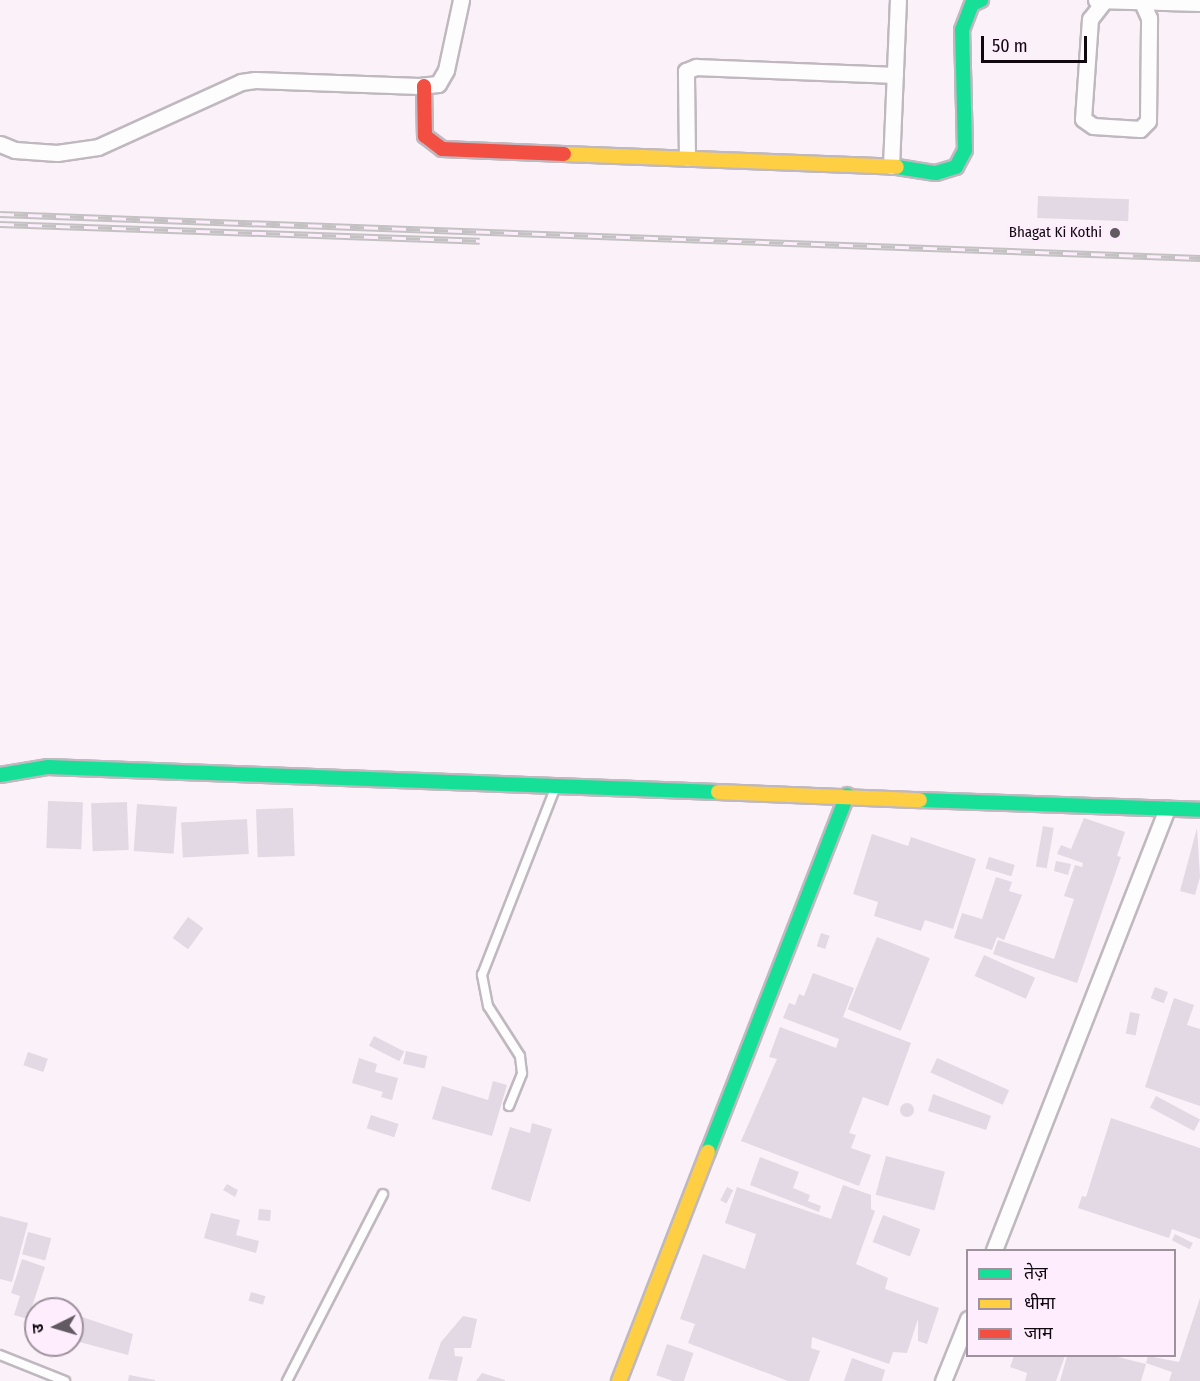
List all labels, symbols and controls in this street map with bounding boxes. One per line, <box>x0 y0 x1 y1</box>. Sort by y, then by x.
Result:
scale bar <box>984 24 1090 62</box>
text: 50 m <box>992 35 1028 57</box>
place label: Bhagat Ki Kothi <box>1009 224 1102 242</box>
marker: Bhagat Ki Kothi <box>1106 224 1124 242</box>
legend <box>966 1249 1176 1357</box>
text: तेज़ <box>1024 1262 1048 1284</box>
text: धीमा <box>1024 1292 1055 1314</box>
north arrow <box>24 1297 84 1357</box>
text: जाम <box>1024 1322 1053 1344</box>
text: उ <box>28 1323 47 1334</box>

